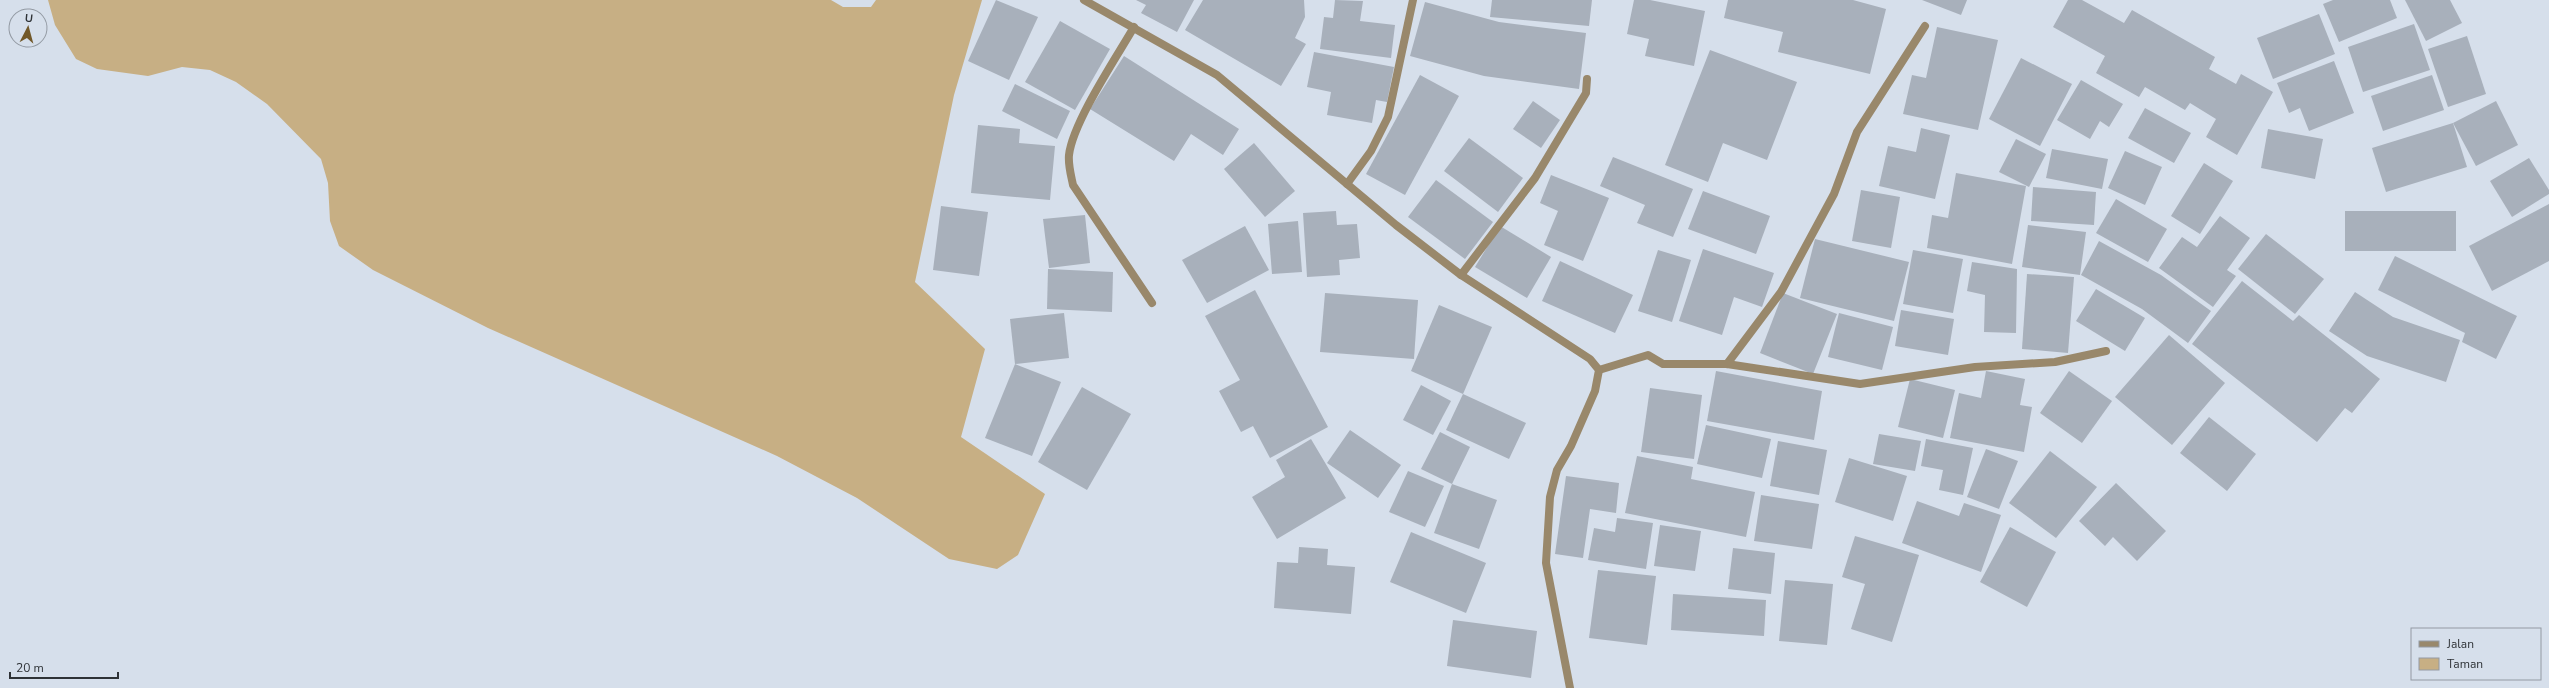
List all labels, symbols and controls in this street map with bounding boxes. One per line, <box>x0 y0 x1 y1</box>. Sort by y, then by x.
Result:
north arrow <box>8 8 48 48</box>
text: U <box>24 11 34 26</box>
legend <box>2411 628 2541 680</box>
text: Jalan <box>2446 636 2474 652</box>
scale bar <box>10 654 118 680</box>
text: Taman <box>2447 656 2483 672</box>
text: 20 m <box>16 660 44 676</box>

